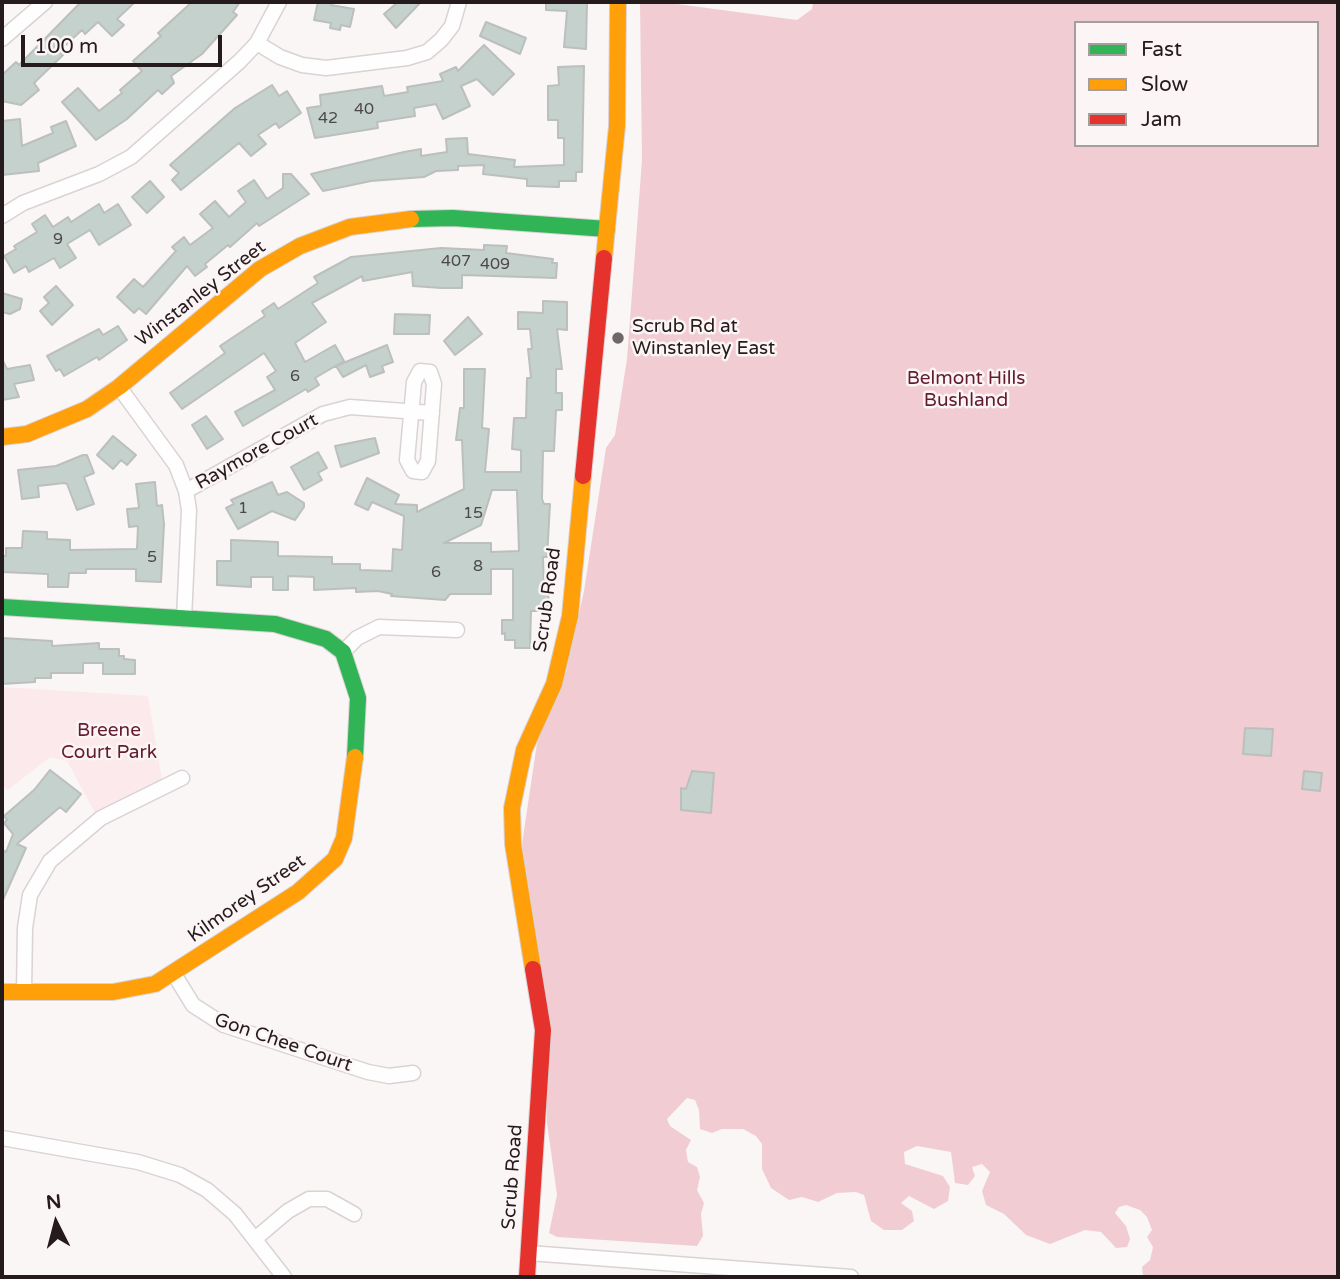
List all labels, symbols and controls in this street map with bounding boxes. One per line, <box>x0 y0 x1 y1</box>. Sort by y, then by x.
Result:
scale bar <box>24 21 226 65</box>
legend <box>1074 21 1319 147</box>
text: 100 m <box>34 34 98 59</box>
text: Fast <box>1141 37 1182 62</box>
text: Slow <box>1141 72 1188 97</box>
house number: 40 <box>354 100 374 120</box>
text: Jam <box>1141 107 1182 132</box>
house number: 42 <box>318 109 338 129</box>
house number: 9 <box>53 230 63 250</box>
street label: Winstanley Street <box>131 236 271 352</box>
house number: 407 <box>441 252 471 272</box>
house number: 409 <box>480 255 510 275</box>
place label: Scrub Rd at Winstanley East <box>632 316 775 360</box>
marker: Scrub Rd at Winstanley East <box>610 330 626 346</box>
house number: 6 <box>290 367 300 387</box>
park label: Belmont Hills Bushland <box>907 368 1025 412</box>
street label: Raymore Court <box>192 409 322 495</box>
house number: 1 <box>238 499 248 519</box>
house number: 15 <box>463 504 483 524</box>
street label: Scrub Road <box>529 546 567 654</box>
house number: 5 <box>147 548 157 568</box>
house number: 8 <box>473 557 483 577</box>
house number: 6 <box>431 563 441 583</box>
park label: Breene Court Park <box>61 720 157 764</box>
street label: Kilmorey Street <box>184 850 310 948</box>
street label: Gon Chee Court <box>211 1009 355 1077</box>
street label: Scrub Road <box>498 1124 528 1230</box>
north arrow <box>21 1188 91 1258</box>
text: N <box>45 1190 63 1214</box>

